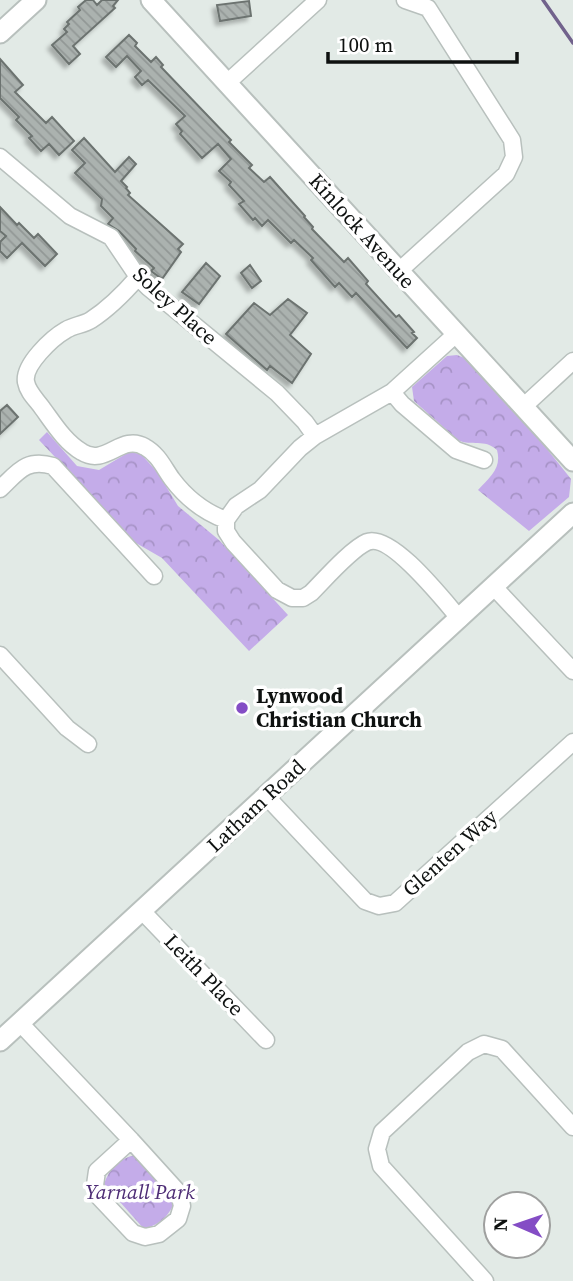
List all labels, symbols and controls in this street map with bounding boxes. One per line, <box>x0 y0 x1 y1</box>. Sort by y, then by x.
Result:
scale bar <box>328 21 517 65</box>
text: 100 m <box>338 30 393 59</box>
street label: Kinlock Avenue <box>303 167 422 295</box>
street label: Soley Place <box>127 260 224 351</box>
place label: Lynwood Christian Church <box>256 681 422 734</box>
marker: Lynwood Christian Church <box>234 700 250 716</box>
street label: Latham Road <box>200 752 311 859</box>
street label: Glenten Way <box>396 802 504 903</box>
street label: Leith Place <box>158 927 251 1022</box>
park label: Yarnall Park <box>85 1177 195 1206</box>
north arrow <box>482 1190 552 1260</box>
text: N <box>487 1217 513 1232</box>

